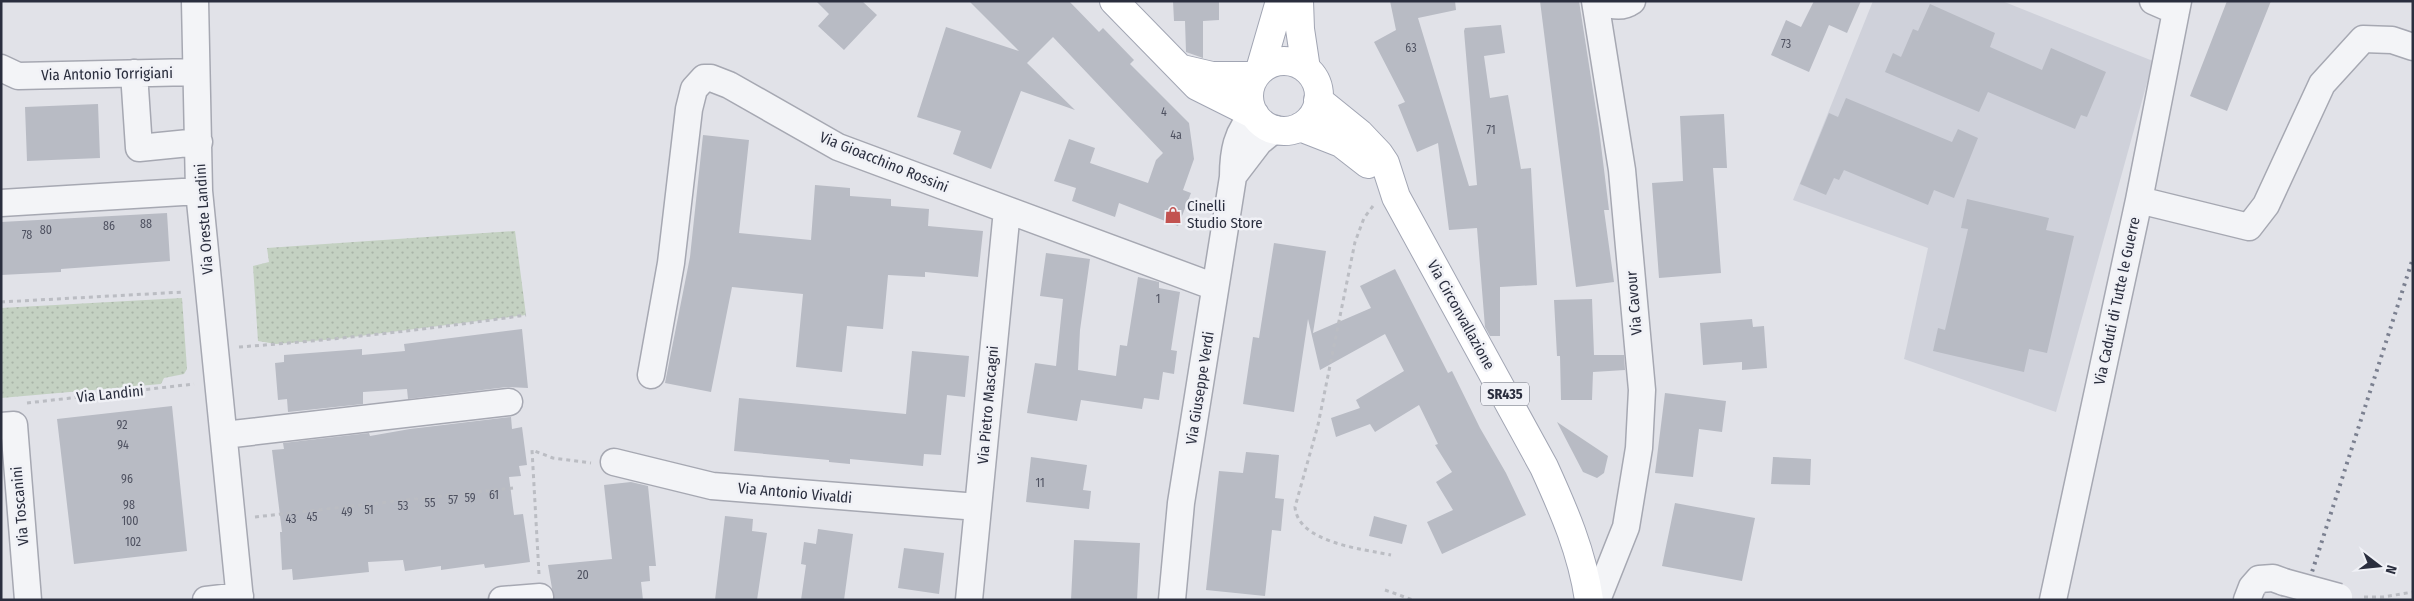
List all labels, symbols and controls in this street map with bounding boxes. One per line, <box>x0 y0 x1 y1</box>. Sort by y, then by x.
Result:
house number: 73 <box>1781 37 1791 51</box>
house number: 63 <box>1405 41 1417 55</box>
street label: Via Antonio Torrigiani <box>41 64 173 84</box>
house number: 4 <box>1161 105 1167 119</box>
house number: 71 <box>1486 123 1496 137</box>
street label: Via Gioacchino Rossini <box>817 128 951 196</box>
house number: 4a <box>1170 128 1182 142</box>
street label: Via Oreste Landini <box>191 163 217 275</box>
place label: Cinelli Studio Store <box>1187 197 1263 232</box>
shop icon: Cinelli Studio Store <box>1163 205 1183 225</box>
street label: Via Caduti di Tutte le Guerre <box>2090 215 2144 387</box>
house number: 88 <box>140 217 152 231</box>
house number: 86 <box>103 219 115 233</box>
house number: 80 <box>40 223 52 237</box>
house number: 78 <box>22 228 32 242</box>
street label: Via Circonvallazione <box>1424 257 1498 373</box>
street label: Via Cavour <box>1622 269 1646 336</box>
house number: 1 <box>1156 292 1160 306</box>
street label: Via Giuseppe Verdi <box>1182 330 1218 446</box>
street label: Via Pietro Mascagni <box>974 345 1002 465</box>
street label: Via Landini <box>75 382 145 406</box>
road number: SR435 <box>1481 382 1529 406</box>
house number: 92 <box>117 418 127 432</box>
house number: 94 <box>117 438 129 452</box>
street label: Via Toscanini <box>8 466 32 546</box>
house number: 96 <box>121 472 133 486</box>
house number: 11 <box>1035 476 1045 490</box>
street label: Via Antonio Vivaldi <box>737 479 853 507</box>
house number: 61 <box>489 488 499 502</box>
house number: 59 <box>464 491 476 505</box>
house number: 57 <box>448 493 458 507</box>
house number: 55 <box>425 496 436 510</box>
house number: 98 <box>123 498 135 512</box>
house number: 53 <box>398 499 408 513</box>
house number: 51 <box>364 503 374 517</box>
house number: 49 <box>341 505 353 519</box>
house number: 45 <box>306 510 318 524</box>
house number: 43 <box>285 512 297 526</box>
house number: 100 <box>121 514 139 528</box>
house number: 102 <box>125 535 141 549</box>
north arrow <box>2354 541 2404 591</box>
text: N <box>2382 563 2400 576</box>
house number: 20 <box>577 568 589 582</box>

